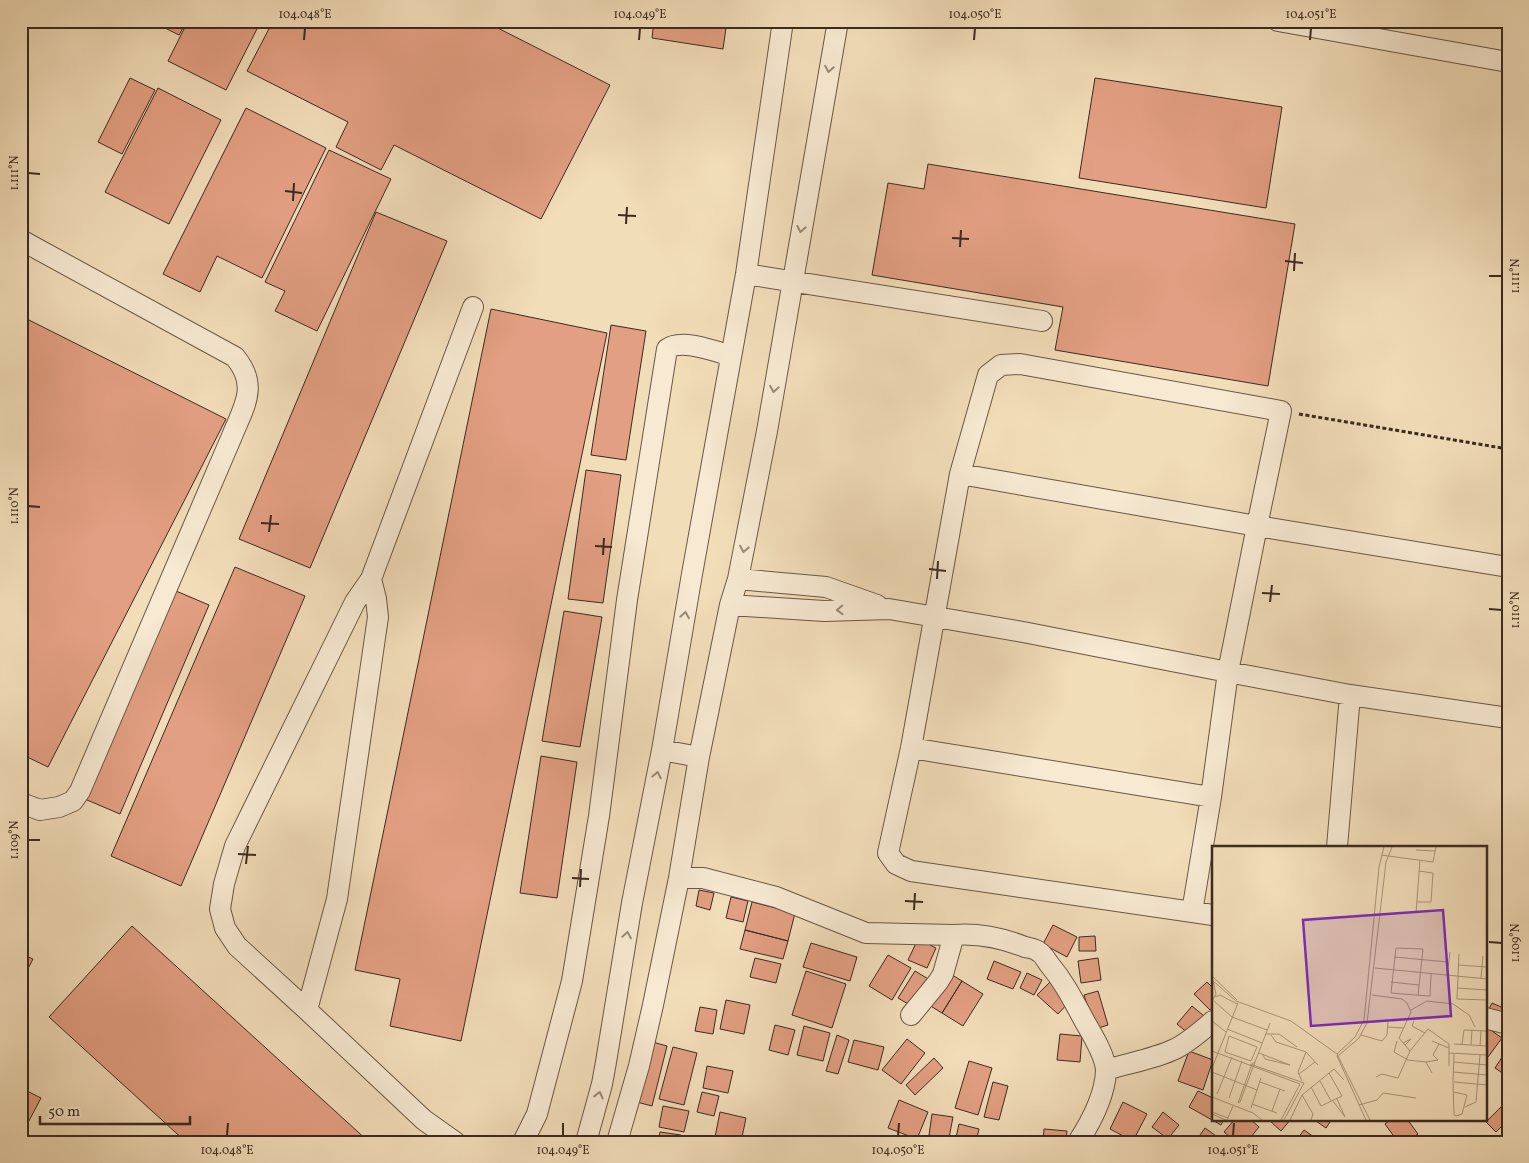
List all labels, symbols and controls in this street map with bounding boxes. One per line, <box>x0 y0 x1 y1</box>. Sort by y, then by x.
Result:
text: 104.048°E <box>278 7 332 23</box>
text: 104.049°E <box>614 7 666 23</box>
text: 104.050°E <box>949 7 1001 23</box>
text: 104.051°E <box>1286 7 1336 23</box>
one-way arrow <box>825 65 835 74</box>
text: 1.111°N <box>7 155 23 190</box>
one-way arrow <box>797 225 807 234</box>
text: 1.111°N <box>1508 258 1524 293</box>
one-way arrow <box>769 385 779 394</box>
text: 1.110°N <box>7 487 23 525</box>
one-way arrow <box>739 545 750 554</box>
text: 1.110°N <box>1508 591 1524 629</box>
one-way arrow <box>836 605 844 615</box>
one-way arrow <box>679 611 689 619</box>
one-way arrow <box>652 771 662 780</box>
text: 1.109°N <box>7 820 23 859</box>
inset map <box>1212 846 1486 1120</box>
text: 1.109°N <box>1508 923 1524 962</box>
one-way arrow <box>621 930 632 938</box>
one-way arrow <box>593 1090 604 1099</box>
scale bar <box>40 1093 190 1125</box>
text: 50 m <box>48 1102 80 1123</box>
text: 104.048°E <box>200 1143 254 1159</box>
text: 104.049°E <box>537 1143 589 1159</box>
text: 104.050°E <box>872 1143 924 1159</box>
text: 104.051°E <box>1208 1143 1258 1159</box>

